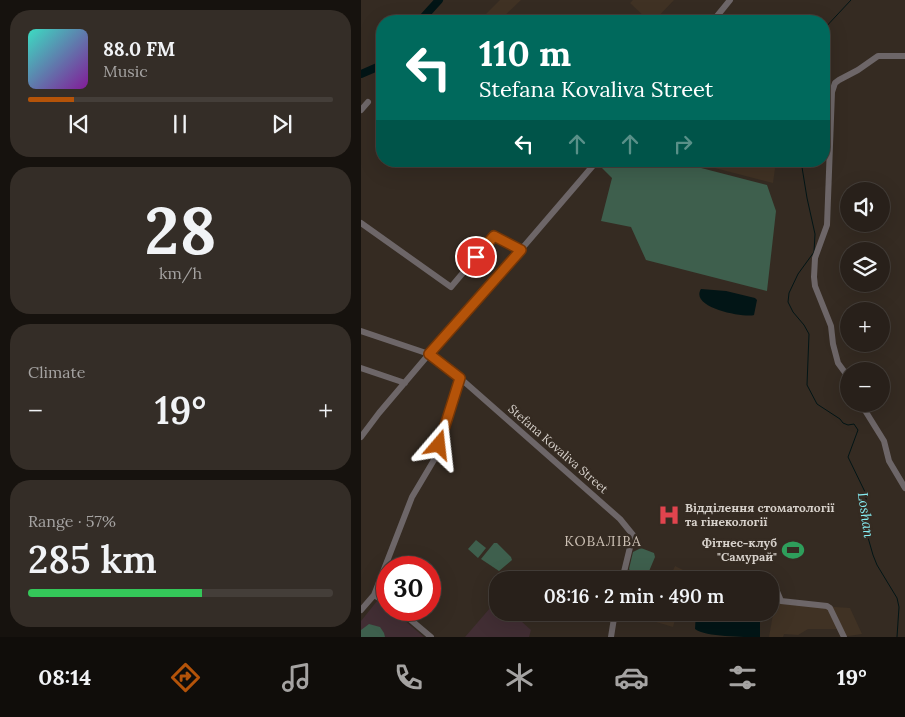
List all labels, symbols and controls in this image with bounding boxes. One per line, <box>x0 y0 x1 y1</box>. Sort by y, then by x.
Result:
text: 110 m <box>479 31 571 76</box>
icon: left <box>396 35 461 100</box>
text: 88.0 FM <box>103 37 175 61</box>
text: Music <box>103 61 148 81</box>
text: Stefana Kovaliva Street <box>479 75 713 103</box>
icon: previous <box>65 110 93 138</box>
icon: pause <box>166 110 194 138</box>
icon: next <box>268 110 296 138</box>
icon: left <box>510 130 538 158</box>
icon: ahead <box>563 130 591 158</box>
icon: ahead <box>616 130 644 158</box>
icon: right <box>669 130 697 158</box>
map controls <box>840 182 890 412</box>
button: sound <box>840 182 890 232</box>
text: 28 <box>145 189 216 272</box>
pin <box>455 236 497 278</box>
button: layers <box>840 242 890 292</box>
icon: arrive <box>462 243 490 271</box>
text: km/h <box>159 263 202 283</box>
button: + <box>840 302 890 352</box>
text: Climate <box>28 362 85 382</box>
button: − <box>840 362 890 412</box>
text: 19° <box>155 386 206 434</box>
text: − <box>28 393 43 429</box>
text: + <box>318 393 333 429</box>
street label: Stefana Kovaliva Street <box>505 401 612 496</box>
position arrow <box>412 418 464 470</box>
water label: Loshan <box>854 491 878 539</box>
place label: Відділення стоматології та гінекології <box>685 500 835 529</box>
hospital icon: Відділення стоматології та гінекології <box>656 502 682 528</box>
text: Range · 57% <box>28 511 116 531</box>
district label: КОВАЛІВА <box>564 532 642 550</box>
text: 285 km <box>28 535 157 583</box>
place label: Фітнес-клуб "Самурай" <box>702 535 777 564</box>
sports icon: Фітнес-клуб "Самурай" <box>780 537 806 563</box>
speed limit sign: 30 <box>376 556 441 621</box>
text: 08:16 · 2 min · 490 m <box>544 584 724 608</box>
icon: directions <box>168 660 203 695</box>
icon: music <box>279 660 314 695</box>
icon: phone <box>391 660 426 695</box>
icon: climate <box>502 660 537 695</box>
icon: car <box>614 660 649 695</box>
icon: filters <box>725 660 760 695</box>
text: 08:14 <box>38 663 91 691</box>
text: 19° <box>837 663 867 691</box>

